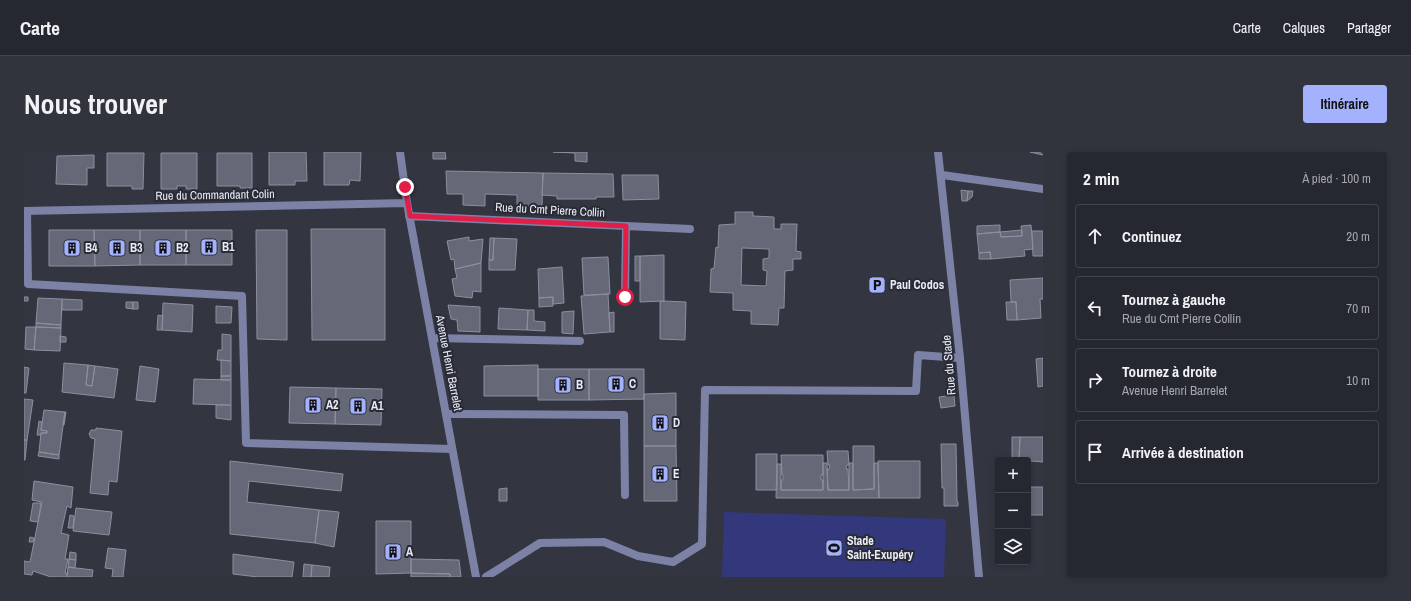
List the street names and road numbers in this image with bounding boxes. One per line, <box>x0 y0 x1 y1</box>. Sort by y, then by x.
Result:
street label: Rue du Commandant Colin <box>155 186 275 204</box>
street label: Rue du Cmt Pierre Collin <box>495 199 605 221</box>
street label: Avenue Henri Barrelet <box>432 313 466 412</box>
street label: Rue du Stade <box>938 334 960 396</box>

